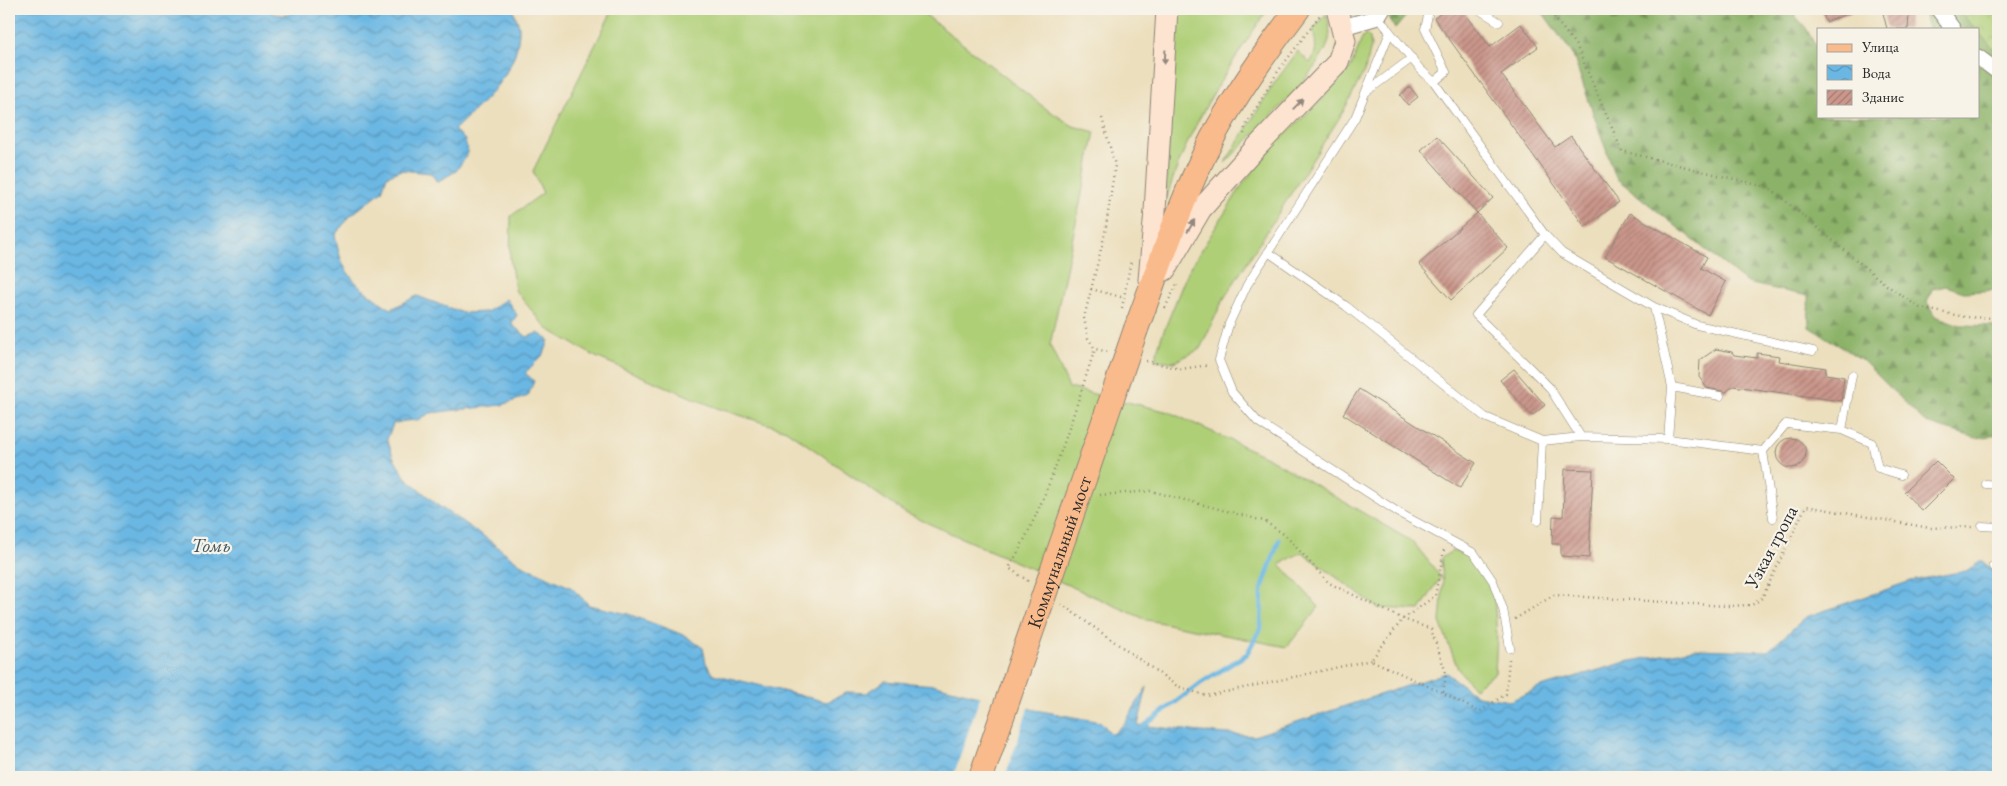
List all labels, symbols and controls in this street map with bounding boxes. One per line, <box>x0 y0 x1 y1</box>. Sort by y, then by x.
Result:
legend <box>1817 28 1980 118</box>
text: Улица <box>1861 37 1899 56</box>
one-way arrow <box>1160 50 1168 66</box>
text: Вода <box>1862 63 1891 82</box>
text: Здание <box>1862 87 1904 106</box>
one-way arrow <box>1292 98 1304 110</box>
one-way arrow <box>1186 219 1195 232</box>
street label: Коммунальный мост <box>1021 472 1097 632</box>
street label: Узкая тропа <box>1738 501 1803 594</box>
water label: Томь <box>191 532 231 558</box>

